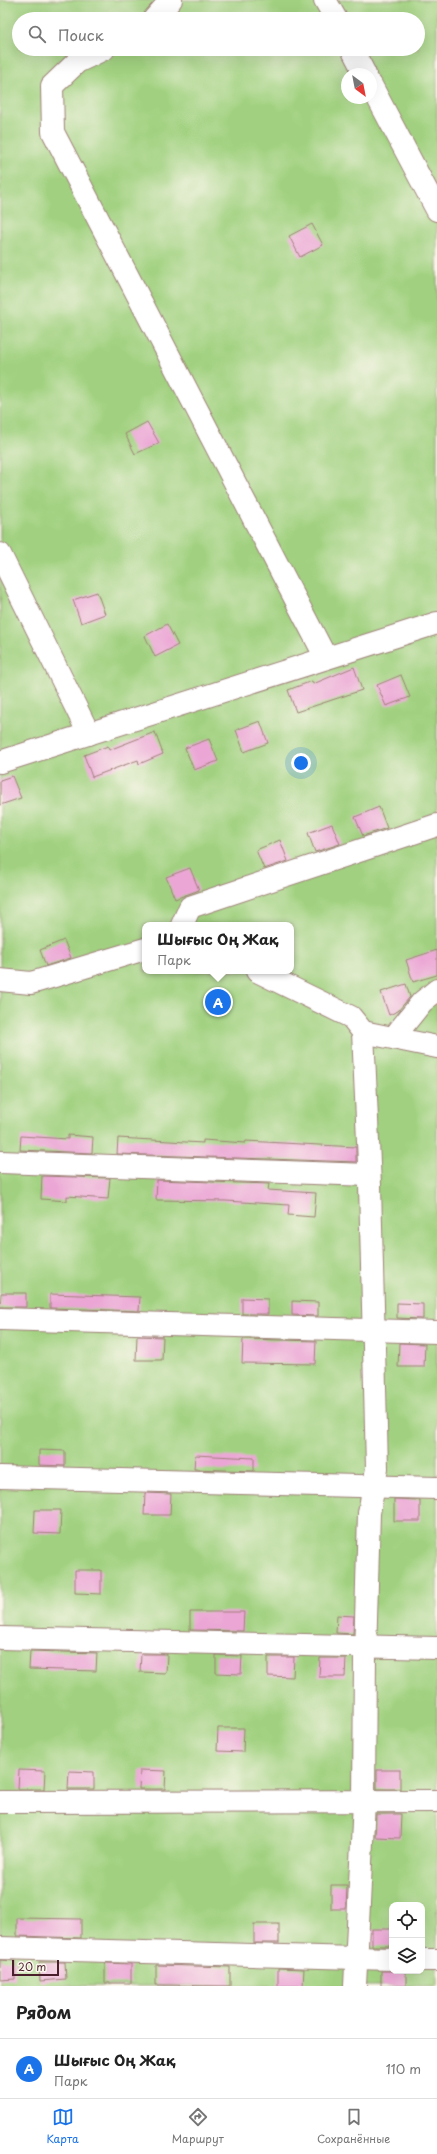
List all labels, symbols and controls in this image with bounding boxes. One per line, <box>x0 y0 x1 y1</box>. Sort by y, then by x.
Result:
search box <box>12 12 425 56</box>
icon: search <box>26 23 48 45</box>
text: Поиск <box>58 23 104 46</box>
north arrow <box>341 68 377 104</box>
your location <box>291 753 311 773</box>
popup <box>142 922 294 974</box>
text: Шығыс Оң Жақ <box>157 927 279 950</box>
text: Парк <box>157 950 191 969</box>
pin: A <box>205 987 231 1017</box>
map controls <box>389 1902 425 1974</box>
button: locate <box>389 1902 425 1938</box>
button: layers <box>389 1938 425 1974</box>
scale bar <box>12 1958 59 1977</box>
text: 20 m <box>18 1958 46 1975</box>
text: Рядом <box>16 1999 71 2025</box>
text: Шығыс Оң Жақ <box>54 2048 176 2071</box>
text: A <box>24 2059 34 2078</box>
text: 110 m <box>386 2059 421 2078</box>
text: Парк <box>54 2071 88 2090</box>
tab: Карта <box>47 2106 79 2147</box>
tab: Маршрут <box>172 2106 224 2147</box>
tab: Сохранённые <box>317 2106 390 2147</box>

